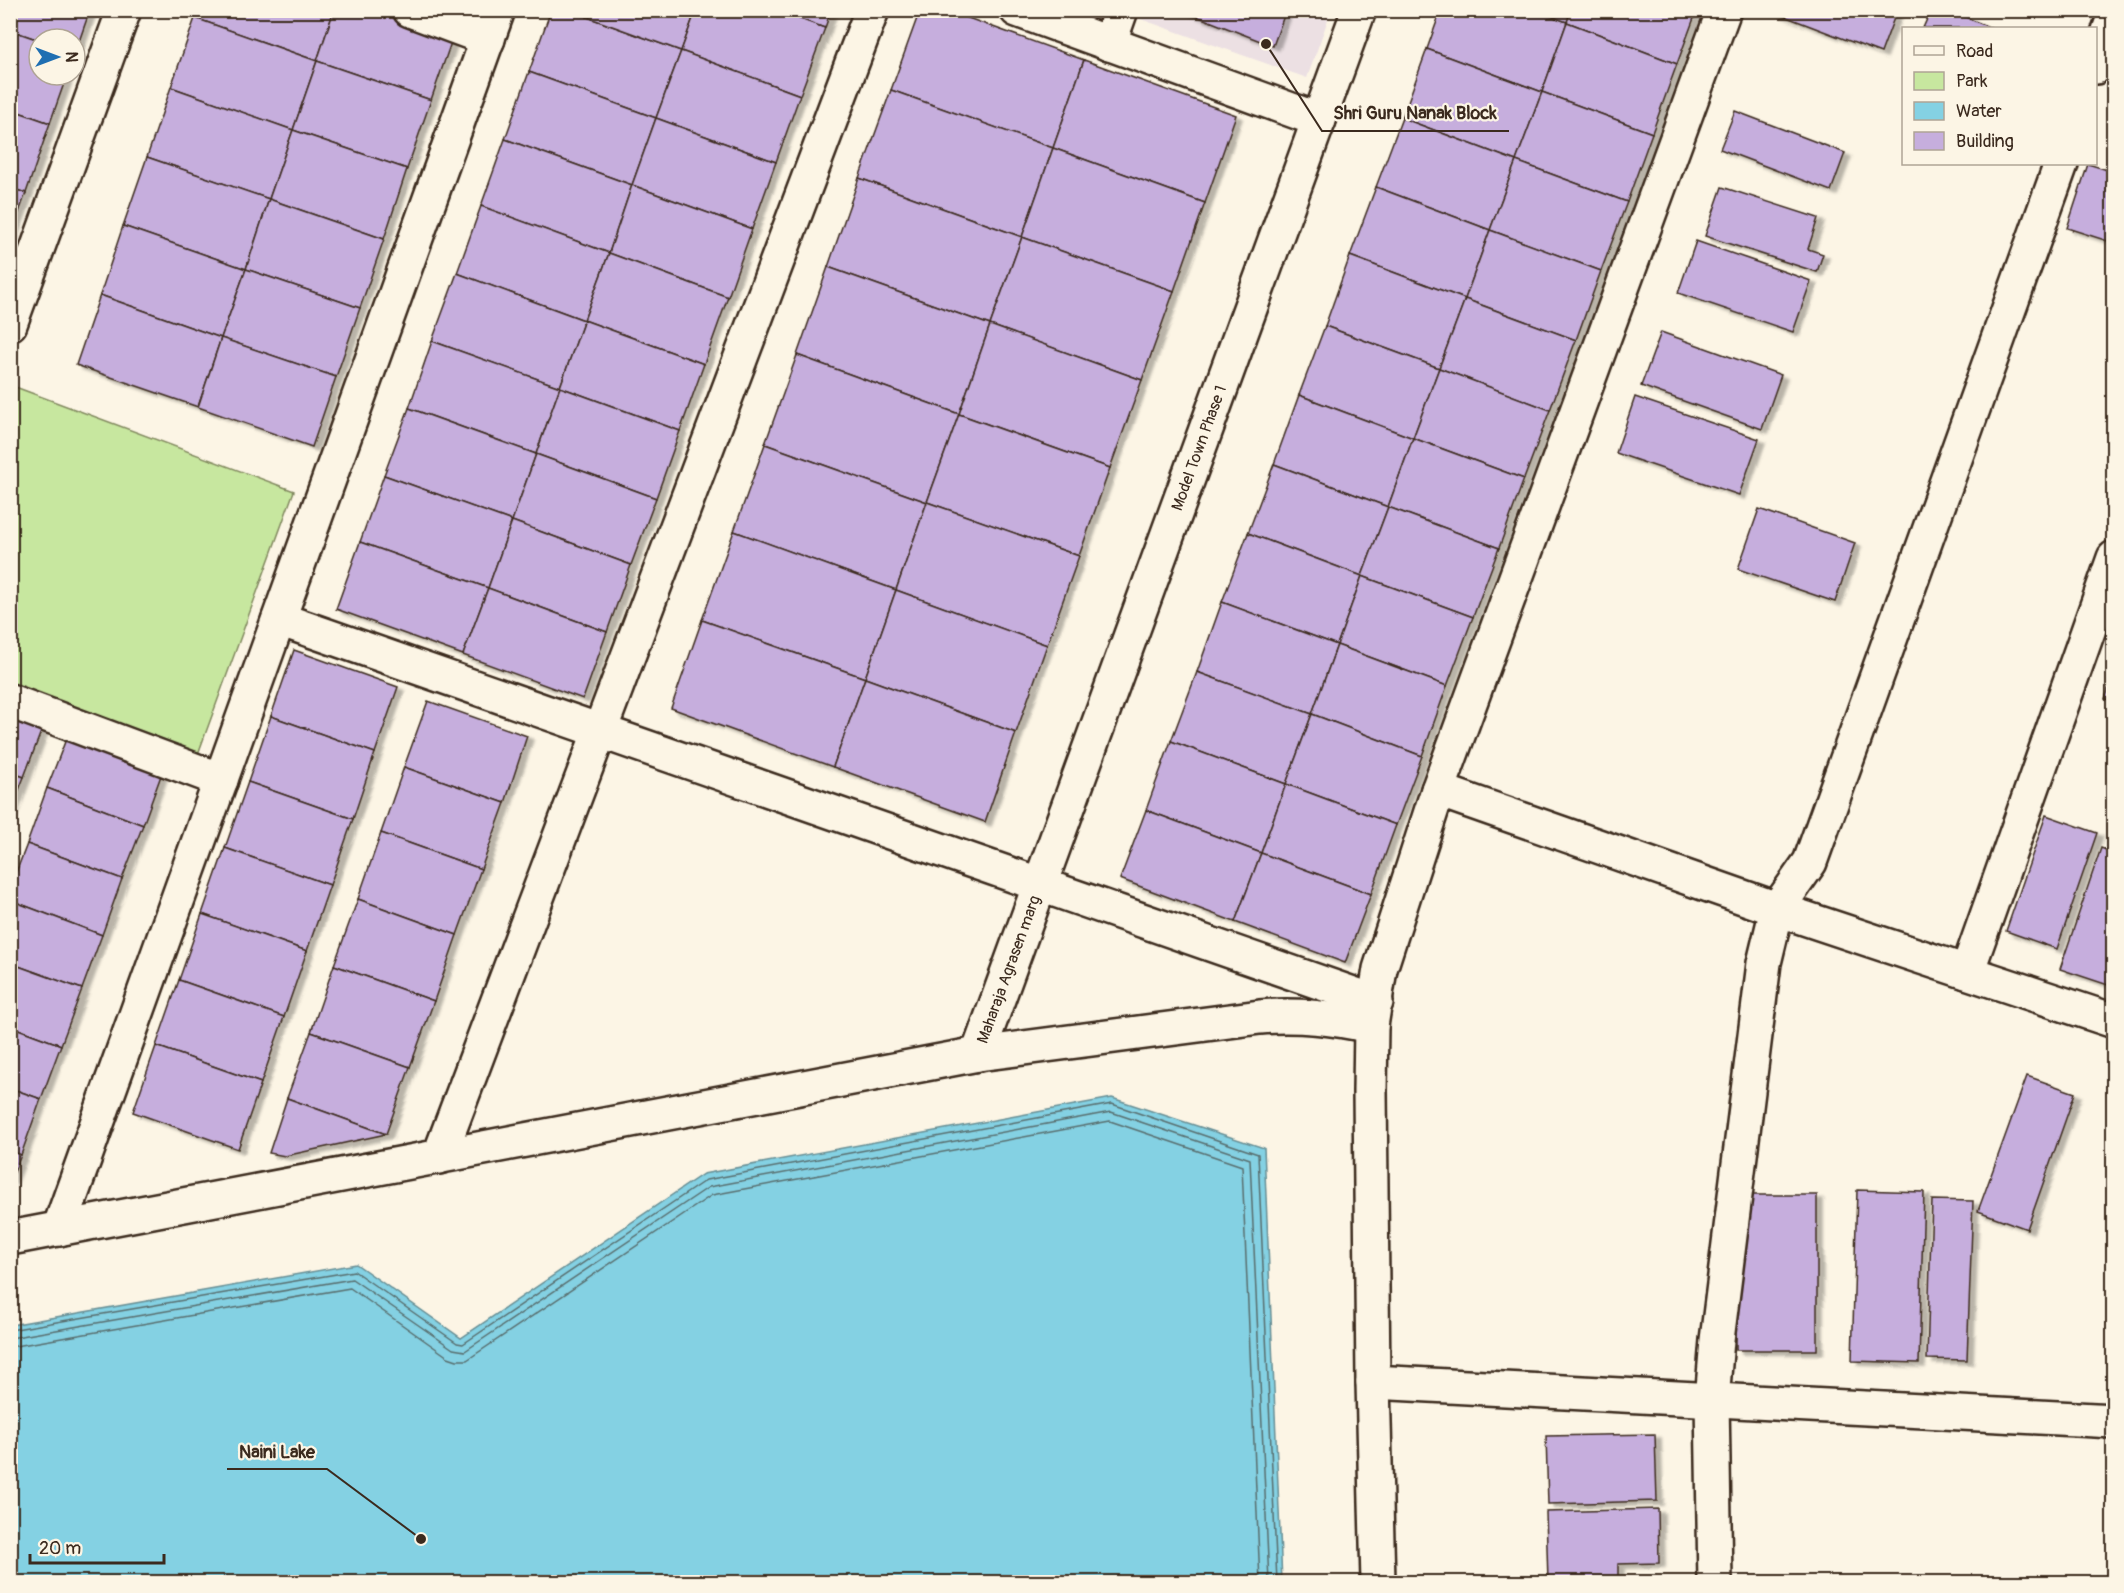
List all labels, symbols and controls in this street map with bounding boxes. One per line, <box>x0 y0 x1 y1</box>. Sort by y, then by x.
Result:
north arrow <box>27 27 87 87</box>
legend <box>1902 27 2097 165</box>
text: Road <box>1956 40 1993 63</box>
text: N <box>61 52 81 63</box>
text: Park <box>1956 70 1988 93</box>
callout: Shri Guru Nanak Block <box>1322 95 1509 131</box>
text: Water <box>1956 100 2002 123</box>
text: Shri Guru Nanak Block <box>1333 102 1497 125</box>
text: Building <box>1956 130 2014 153</box>
street label: Model Town Phase 1 <box>1167 383 1231 513</box>
street label: Maharaja Agrasen marg <box>973 893 1045 1046</box>
callout: Naini Lake <box>227 1433 327 1469</box>
text: Naini Lake <box>239 1441 316 1464</box>
scale bar <box>30 1527 164 1565</box>
text: 20 m <box>39 1537 81 1560</box>

